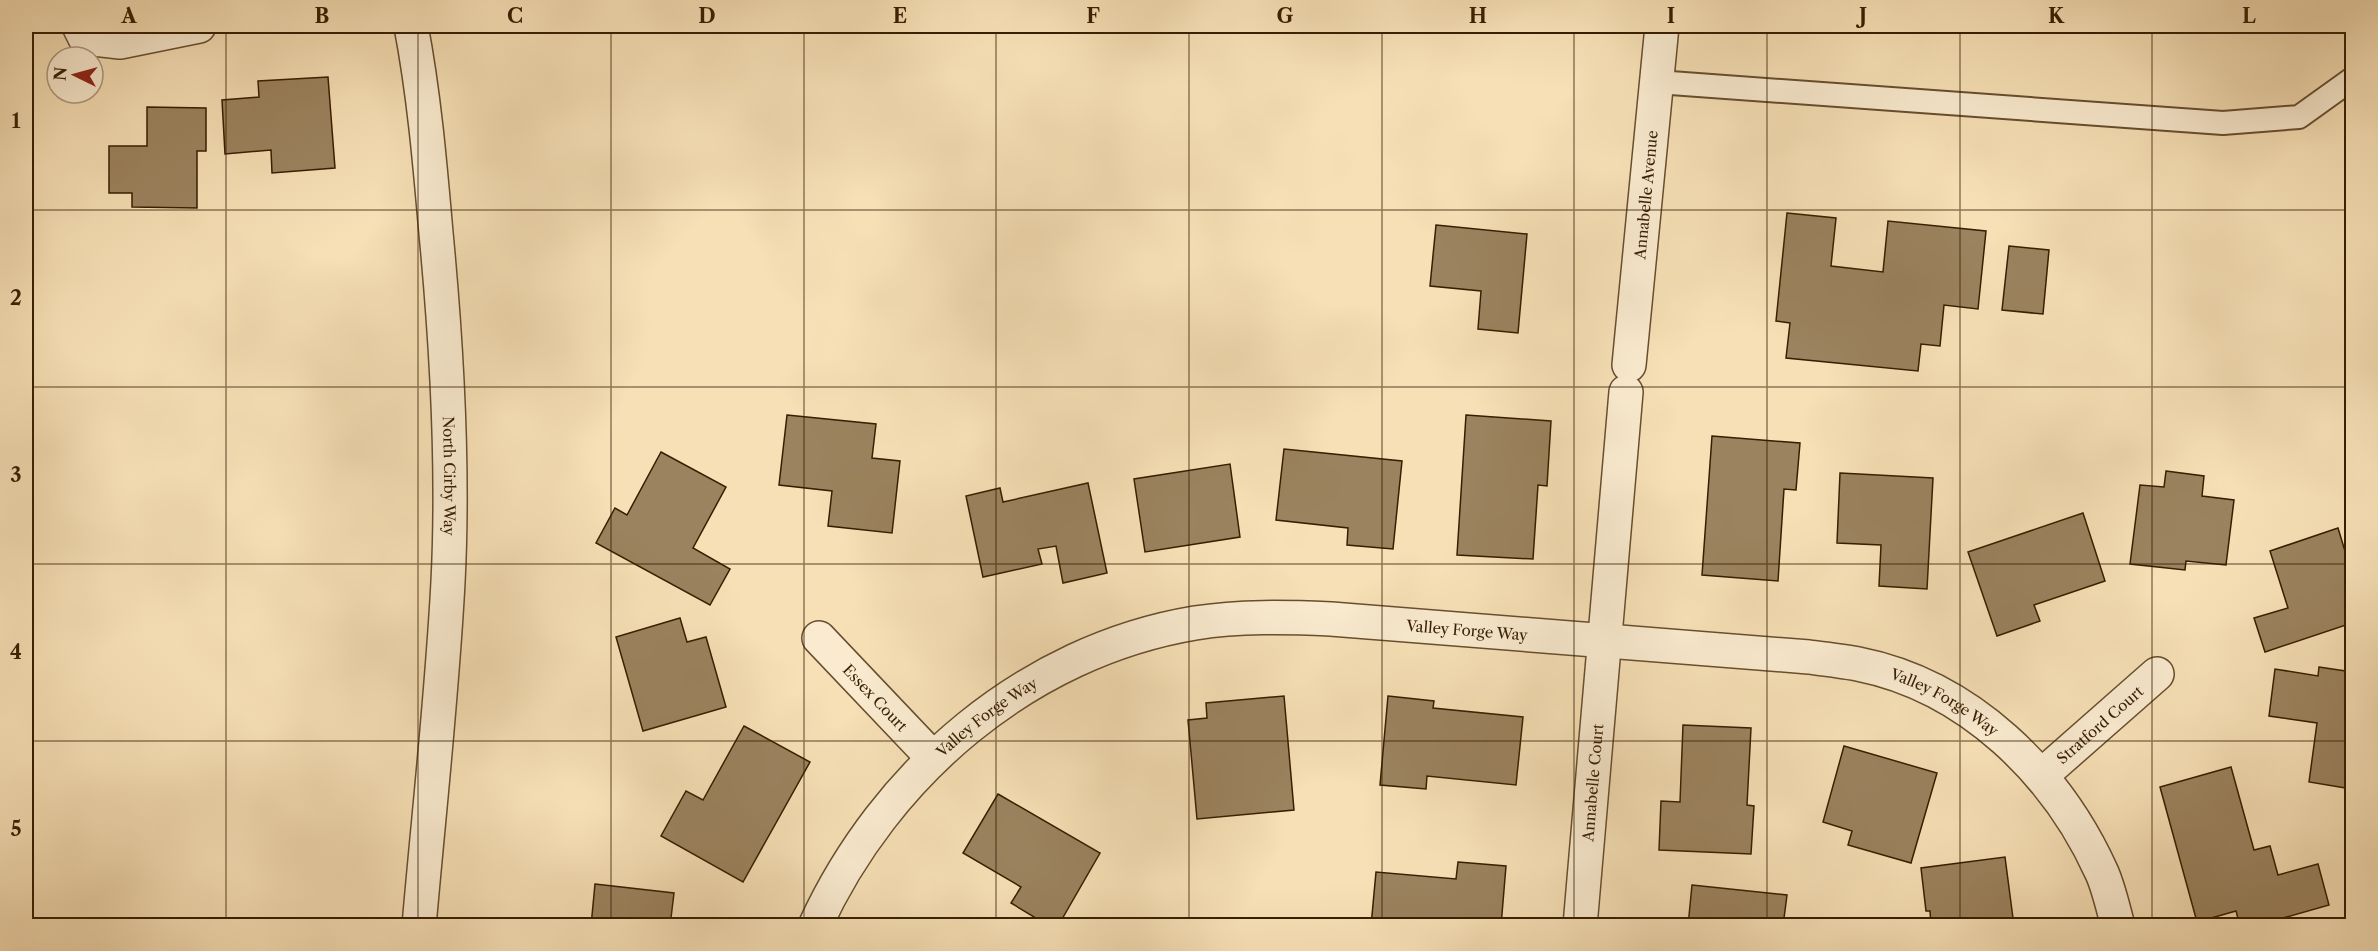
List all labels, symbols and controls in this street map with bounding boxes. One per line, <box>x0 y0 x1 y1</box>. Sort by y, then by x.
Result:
text: A <box>120 4 137 28</box>
text: B <box>315 4 330 28</box>
text: C <box>507 4 523 28</box>
text: D <box>698 4 716 28</box>
text: E <box>893 4 907 28</box>
text: F <box>1086 4 1100 28</box>
text: G <box>1277 4 1294 28</box>
text: H <box>1469 4 1487 28</box>
text: I <box>1667 4 1675 28</box>
text: J <box>1855 4 1867 28</box>
text: K <box>2048 4 2065 28</box>
text: L <box>2242 4 2256 28</box>
north arrow <box>45 45 105 105</box>
text: N <box>49 66 71 81</box>
text: 1 <box>12 109 21 133</box>
street label: Annabelle Avenue <box>1630 130 1661 261</box>
text: 2 <box>10 286 22 310</box>
street label: North Cirby Way <box>439 416 460 537</box>
text: 3 <box>10 463 22 487</box>
street label: Valley Forge Way <box>1405 615 1529 644</box>
text: 4 <box>10 640 22 664</box>
street label: Essex Court <box>839 660 912 735</box>
street label: Valley Forge Way <box>1887 663 2003 740</box>
street label: Valley Forge Way <box>931 673 1041 761</box>
street label: Stratford Court <box>2052 681 2147 768</box>
street label: Annabelle Court <box>1578 722 1607 843</box>
text: 5 <box>10 817 22 841</box>

